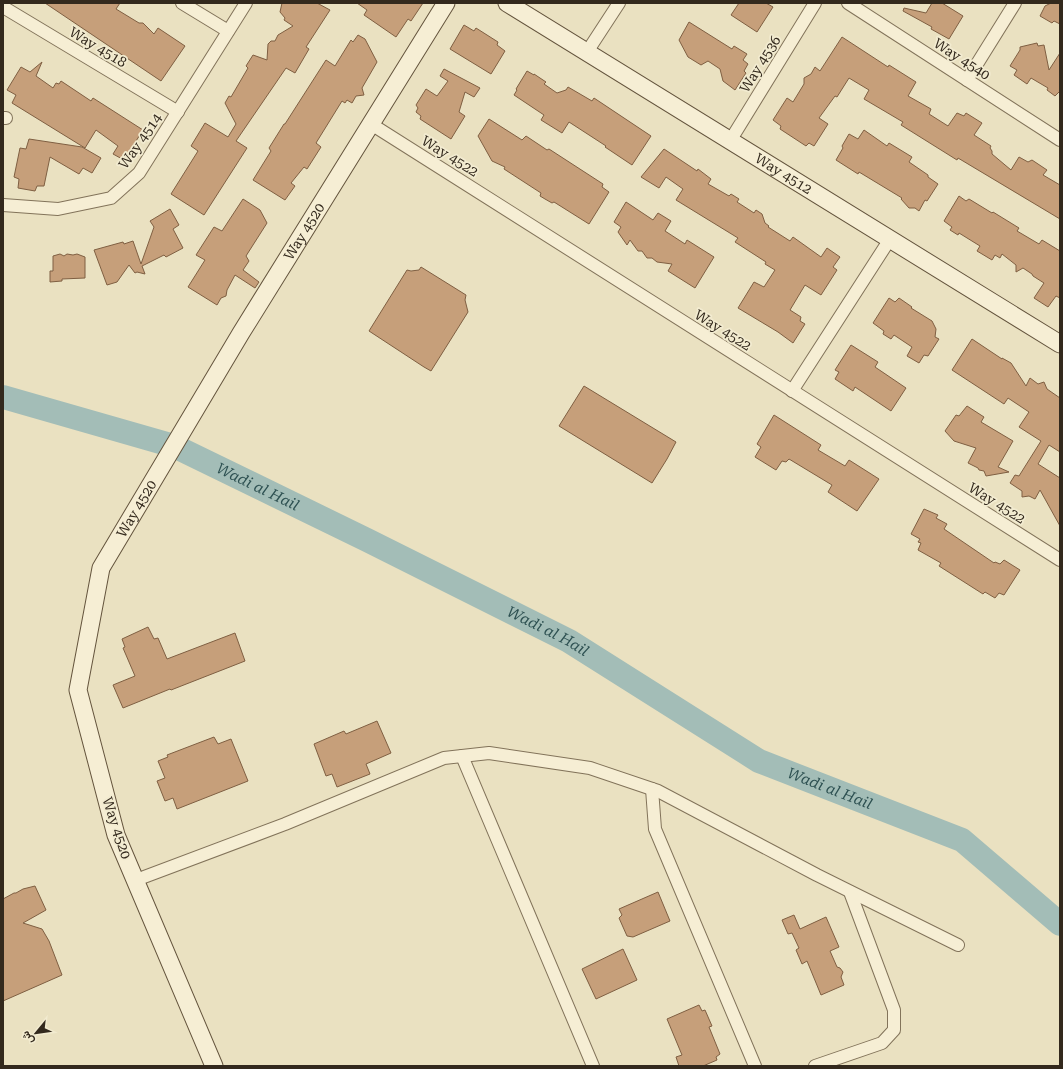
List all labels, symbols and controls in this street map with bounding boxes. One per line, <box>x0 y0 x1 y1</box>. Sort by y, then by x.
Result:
street label: Way 4518 <box>66 24 130 70</box>
street label: Way 4536 <box>736 32 784 95</box>
street label: Way 4540 <box>931 35 993 83</box>
street label: Way 4514 <box>115 110 165 172</box>
street label: Way 4522 <box>419 132 482 180</box>
street label: Way 4512 <box>752 150 815 197</box>
street label: Way 4520 <box>280 200 328 263</box>
street label: Way 4522 <box>692 306 755 354</box>
water label: Wadi al Hail <box>213 459 302 515</box>
street label: Way 4520 <box>113 477 160 540</box>
street label: Way 4522 <box>966 479 1029 527</box>
water label: Wadi al Hail <box>504 602 592 660</box>
water label: Wadi al Hail <box>785 764 875 813</box>
street label: Way 4520 <box>99 795 135 861</box>
north arrow <box>16 1013 56 1053</box>
text: ش <box>19 1029 37 1047</box>

